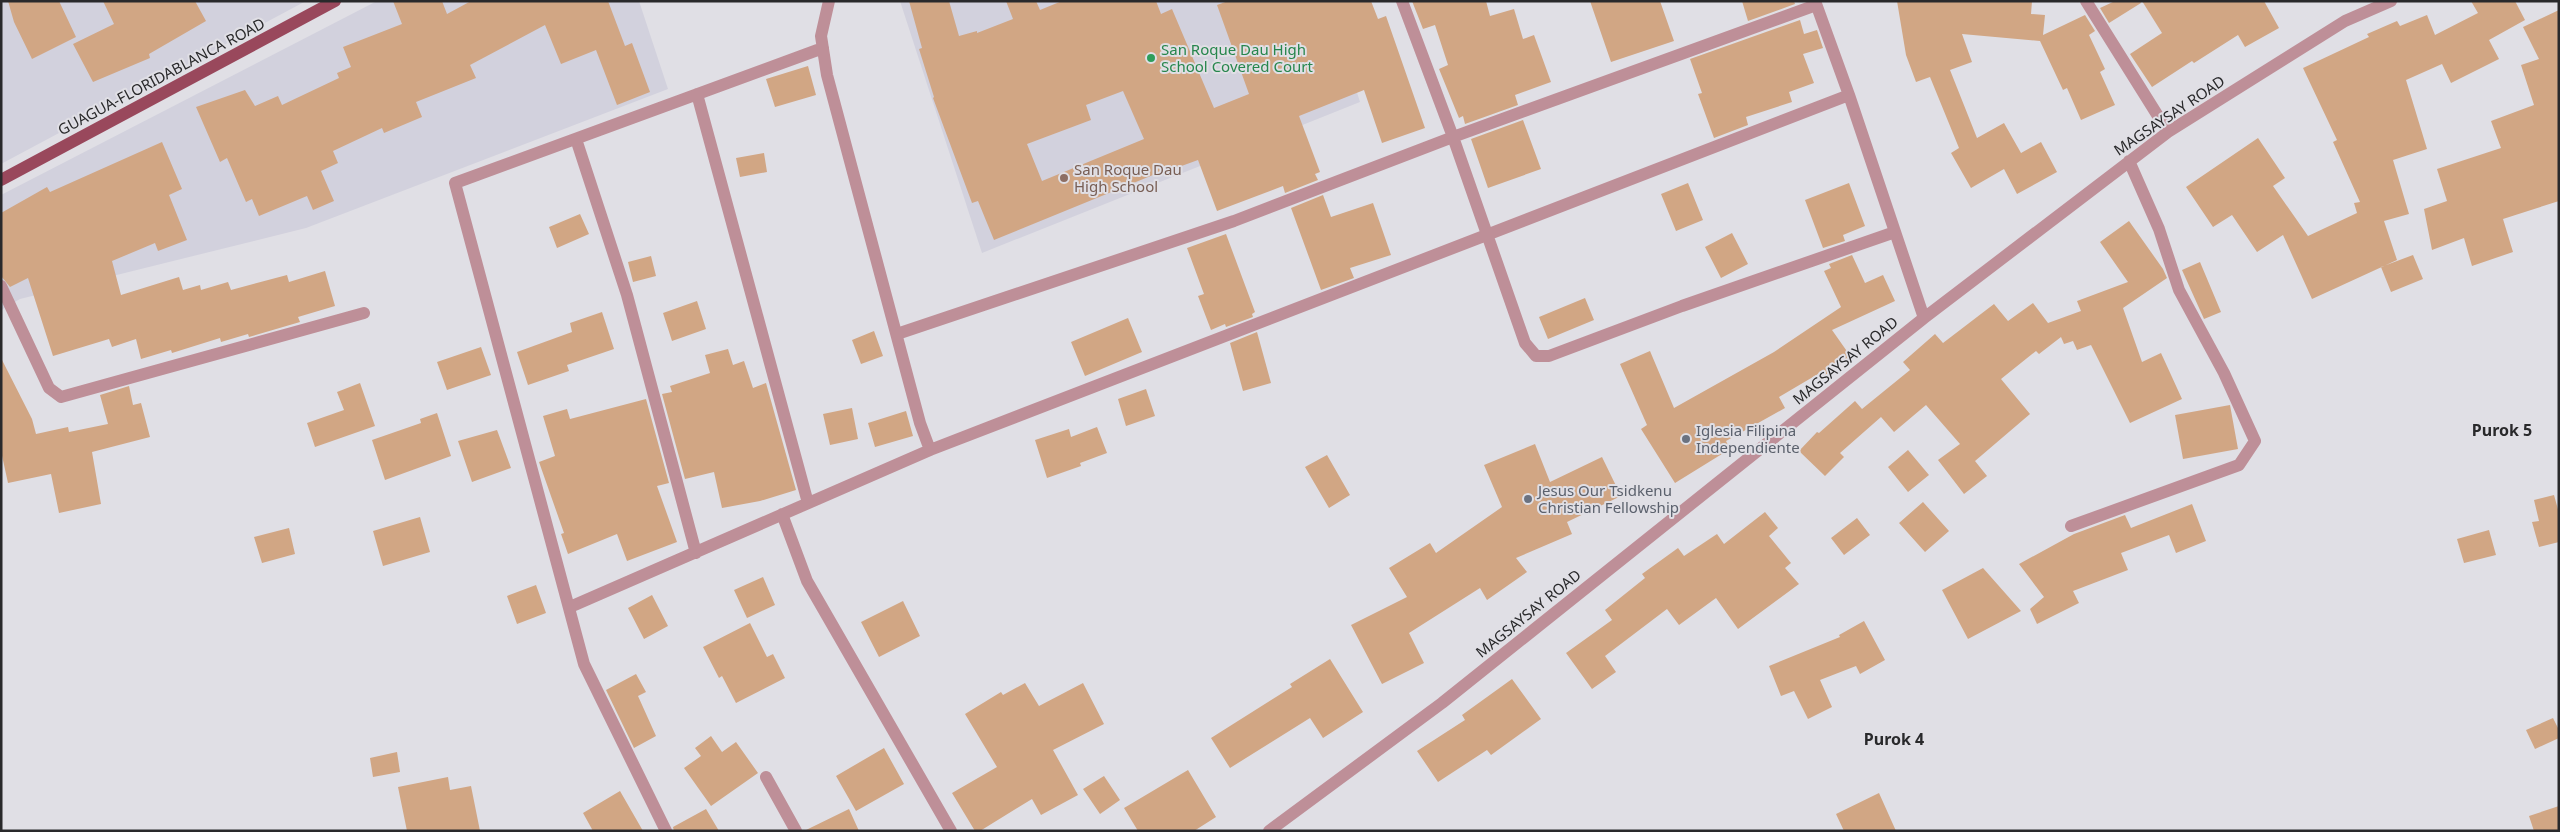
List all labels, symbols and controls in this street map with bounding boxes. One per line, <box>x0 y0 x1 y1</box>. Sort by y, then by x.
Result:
street label: GUAGUA-FLORIDABLANCA ROAD <box>54 13 268 139</box>
place label: San Roque Dau High School Covered Court <box>1161 39 1313 76</box>
marker: San Roque Dau High School Covered Court <box>1145 52 1157 64</box>
street label: MAGSAYSAY ROAD <box>2110 70 2228 160</box>
place label: San Roque Dau High School <box>1074 159 1182 196</box>
marker: San Roque Dau High School <box>1058 172 1070 184</box>
street label: MAGSAYSAY ROAD <box>1788 311 1902 409</box>
district label: Purok 5 <box>2472 419 2532 441</box>
place label: Iglesia Filipina Independiente <box>1696 420 1800 457</box>
marker: Iglesia Filipina Independiente <box>1680 433 1692 445</box>
place label: Jesus Our Tsidkenu Christian Fellowship <box>1536 480 1679 517</box>
marker: Jesus Our Tsidkenu Christian Fellowship <box>1522 493 1534 505</box>
street label: MAGSAYSAY ROAD <box>1471 564 1585 662</box>
district label: Purok 4 <box>1864 728 1924 750</box>

